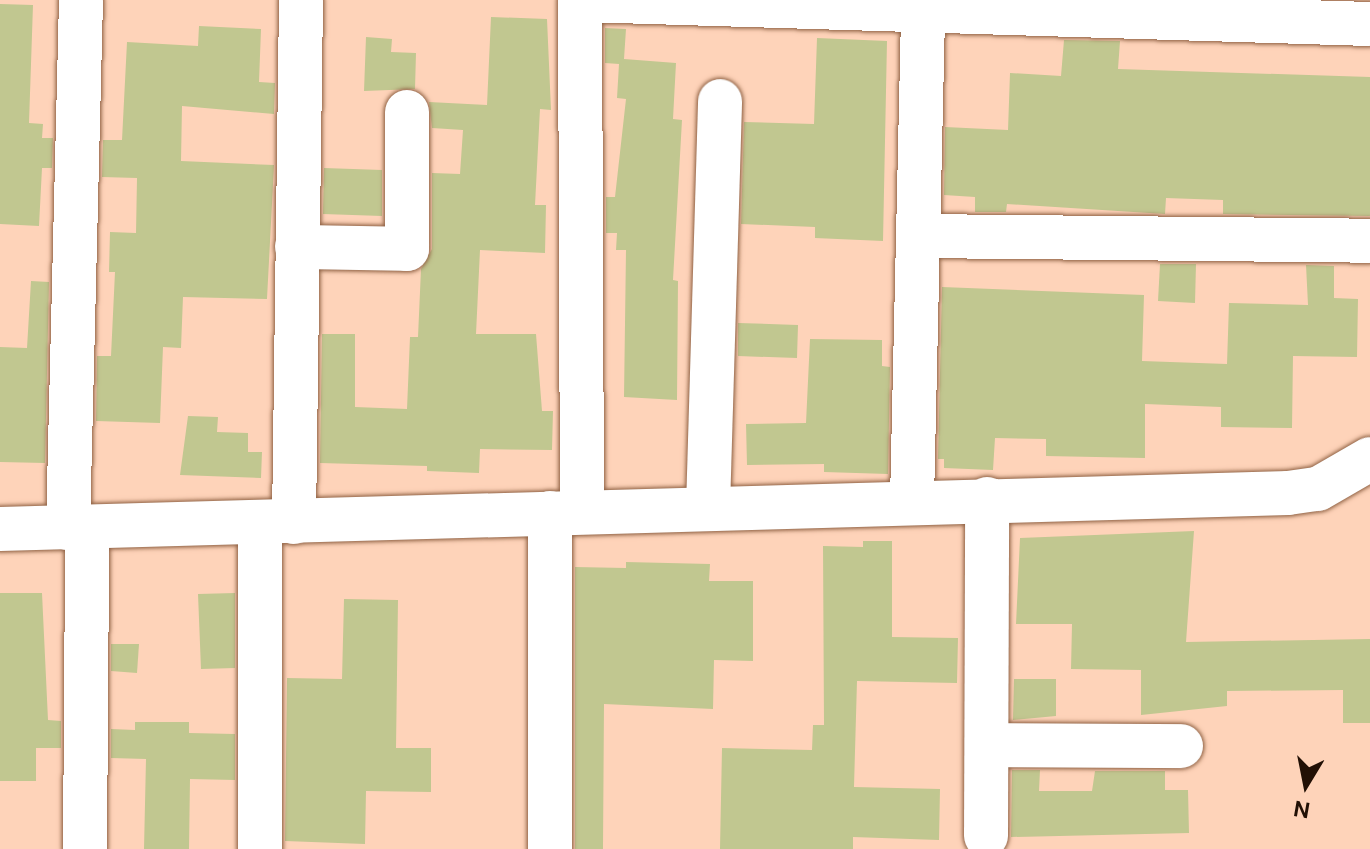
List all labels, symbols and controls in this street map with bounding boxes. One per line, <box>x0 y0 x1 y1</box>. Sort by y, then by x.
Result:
north arrow <box>1266 745 1346 825</box>
text: N <box>1291 793 1312 825</box>

